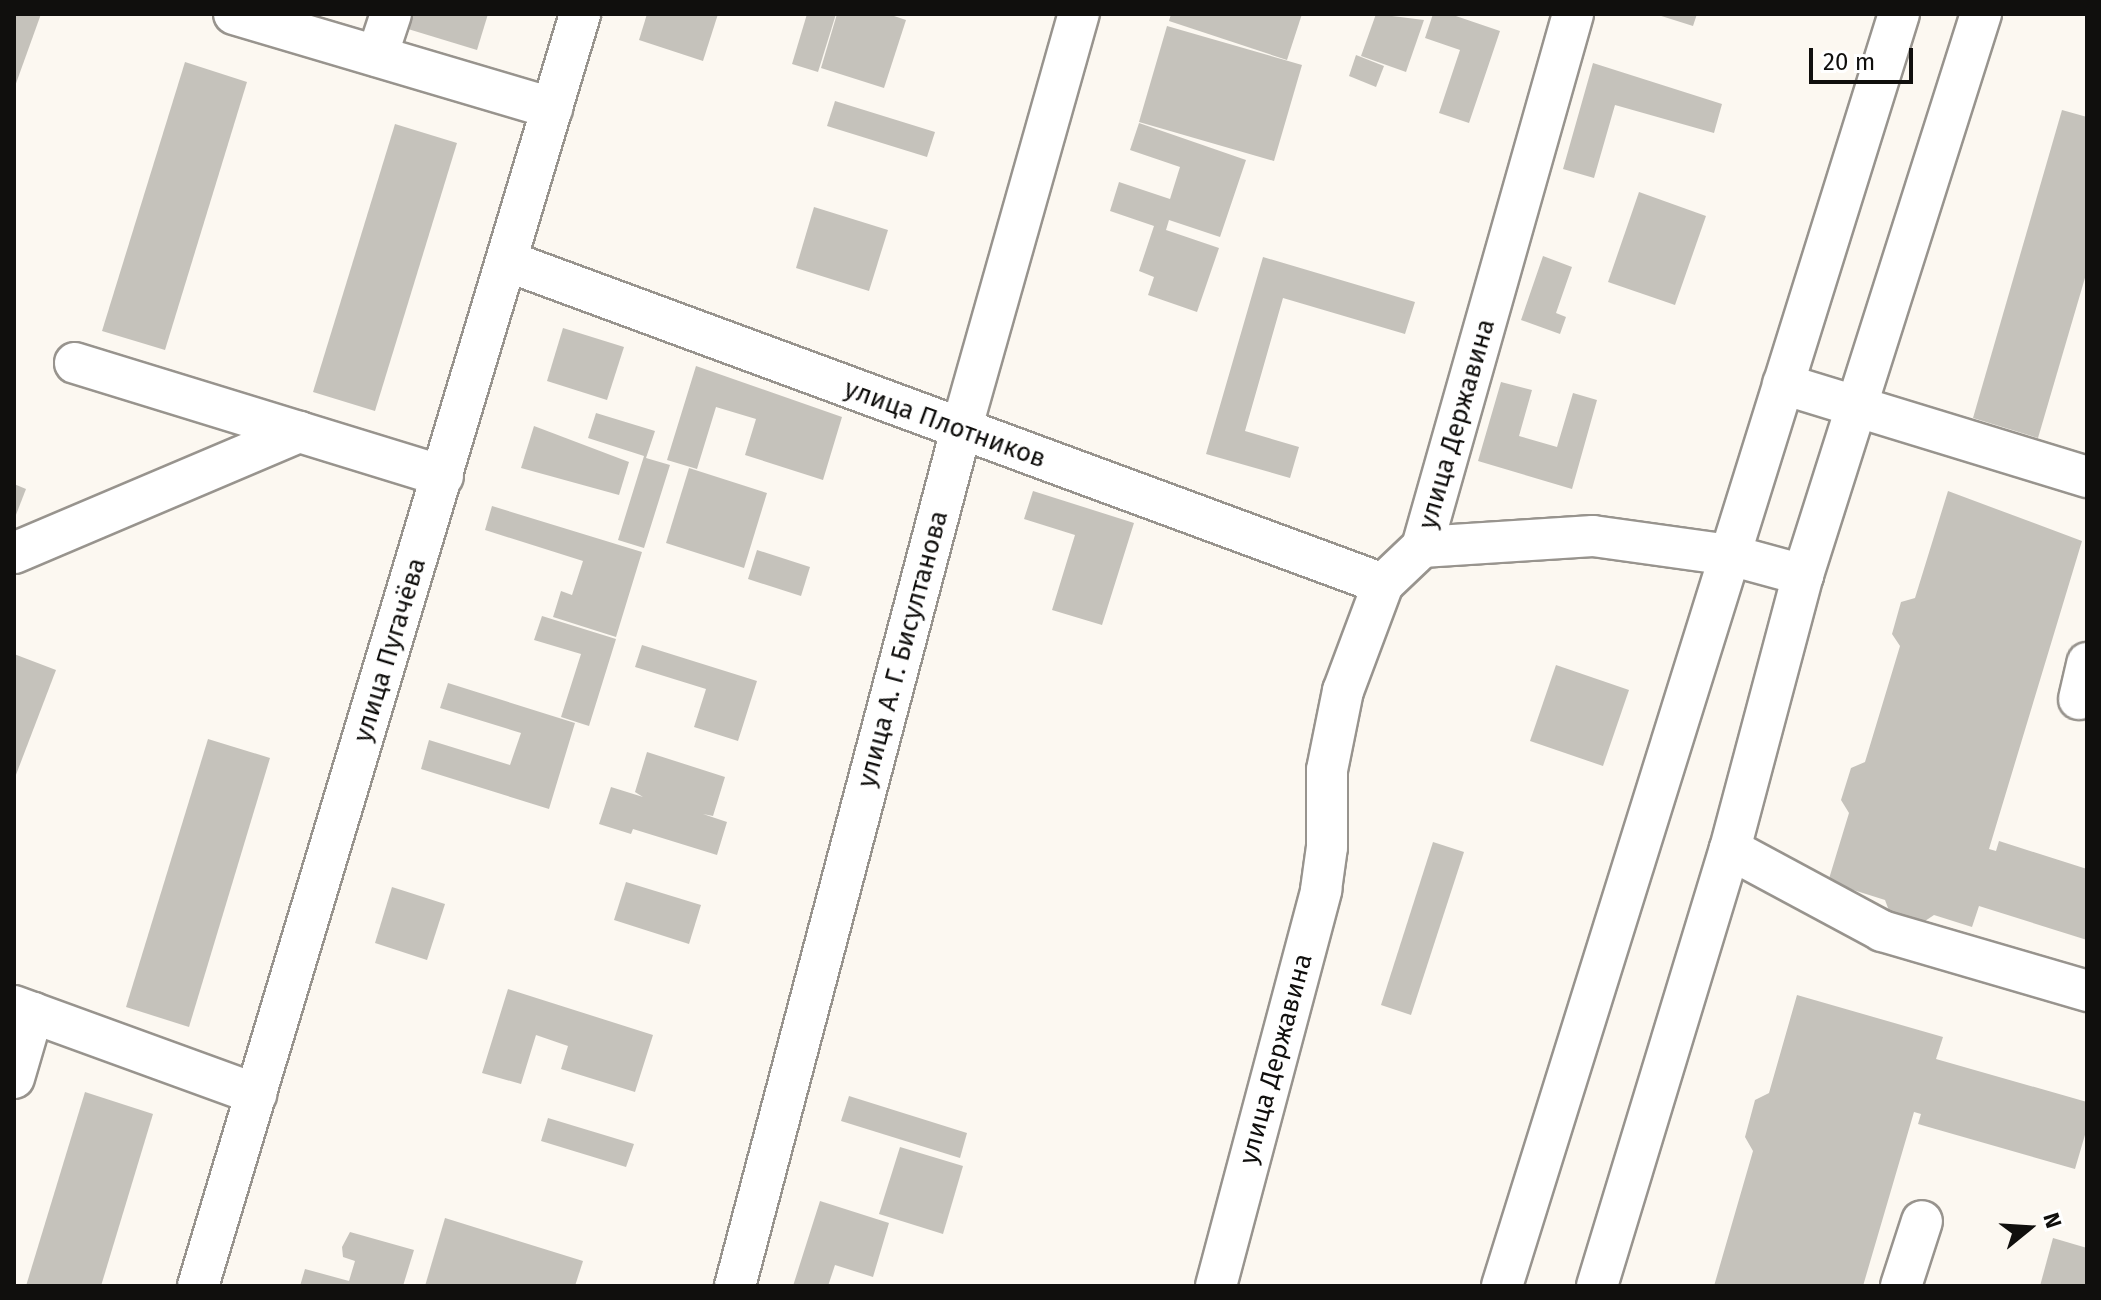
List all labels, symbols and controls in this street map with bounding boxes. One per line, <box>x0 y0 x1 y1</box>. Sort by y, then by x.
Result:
scale bar <box>1813 32 1917 82</box>
text: 20 m <box>1823 48 1875 76</box>
street label: улица Державина <box>1412 315 1502 533</box>
street label: улица Плотников <box>840 373 1050 475</box>
street label: улица А. Г. Бисултанова <box>851 507 955 791</box>
street label: улица Пугачёва <box>347 554 433 746</box>
street label: улица Державина <box>1233 950 1319 1168</box>
north arrow <box>1989 1188 2069 1268</box>
text: N <box>2037 1209 2067 1232</box>

